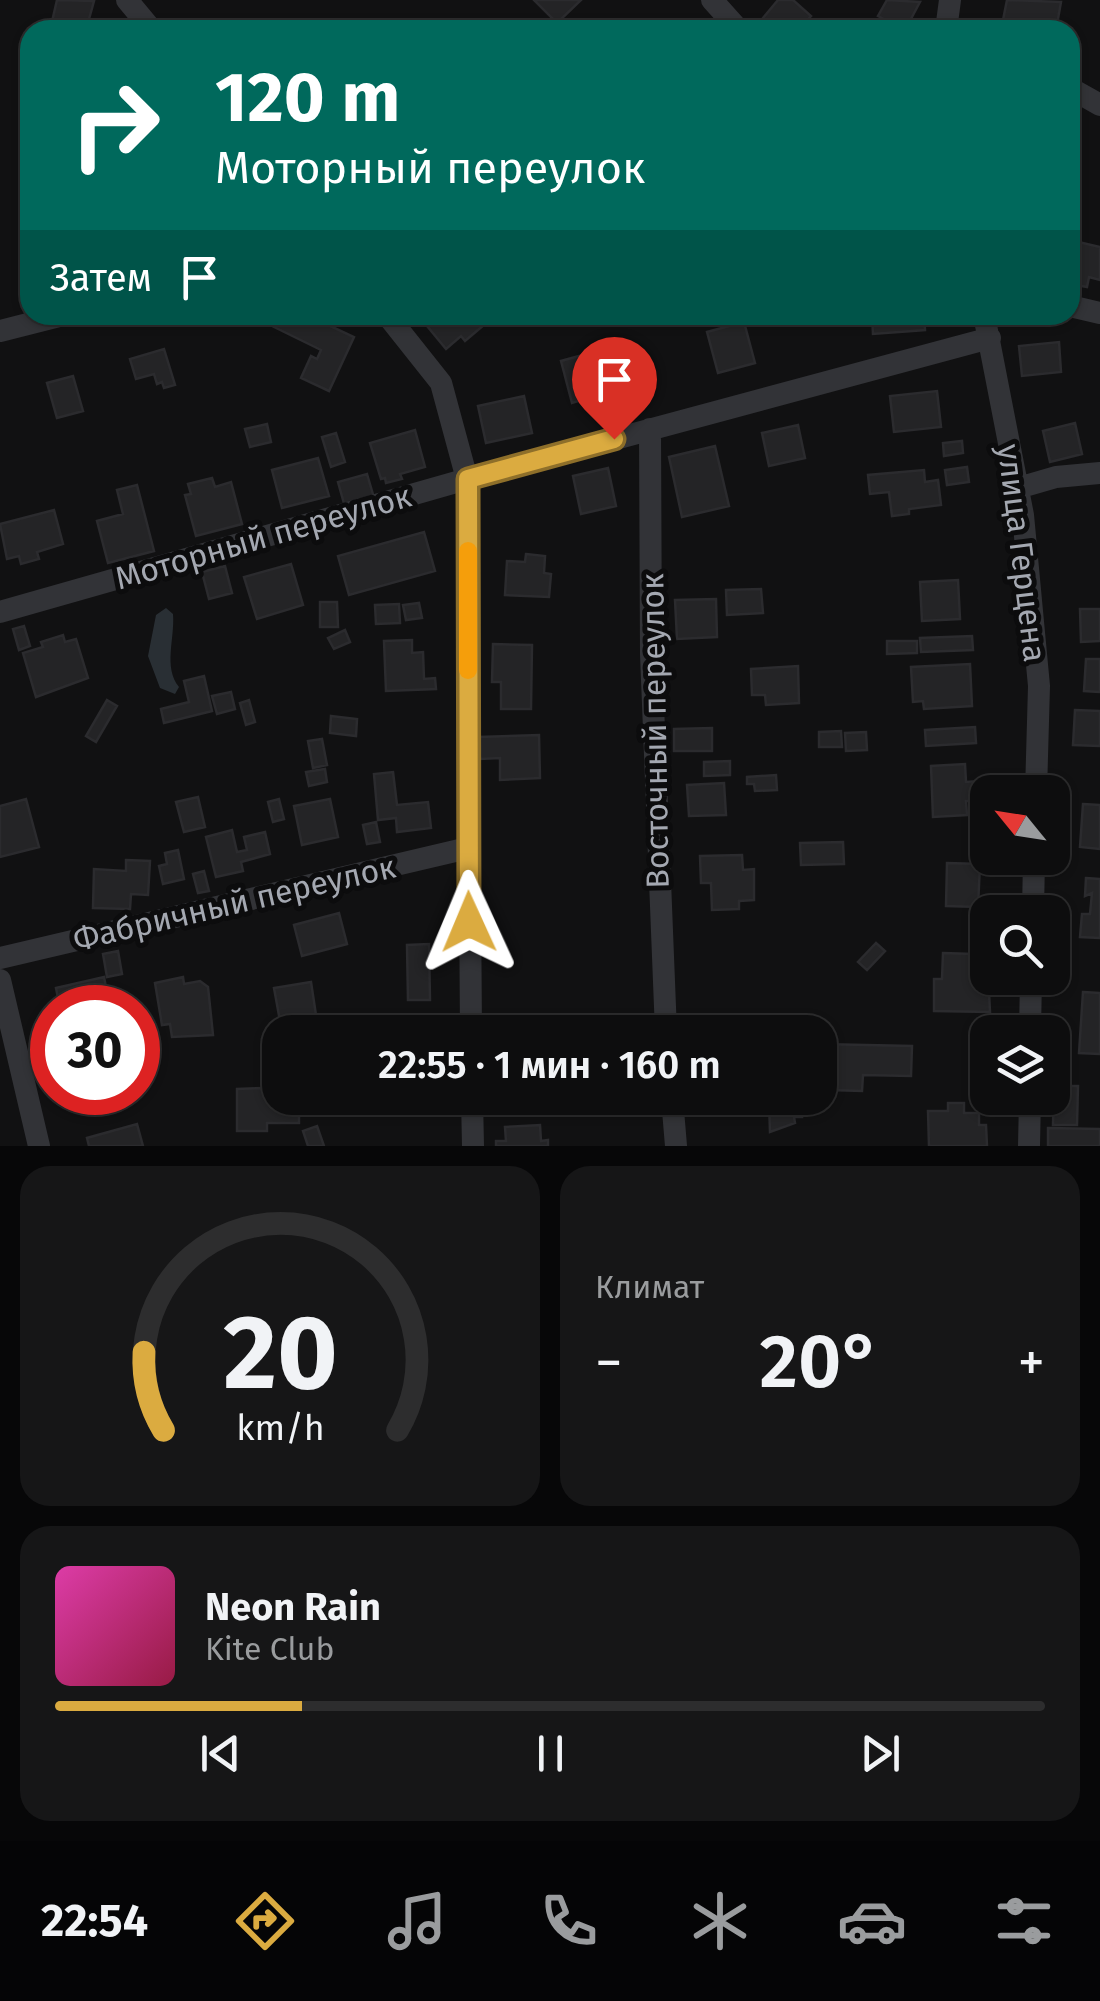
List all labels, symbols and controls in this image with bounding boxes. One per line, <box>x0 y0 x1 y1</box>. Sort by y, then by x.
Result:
text: 120 m <box>215 56 400 140</box>
icon: right <box>50 60 180 190</box>
text: Моторный переулок <box>215 141 645 195</box>
icon: arrive <box>172 250 227 305</box>
text: Затем <box>50 255 152 301</box>
pin <box>572 337 657 440</box>
icon: arrive <box>587 352 642 407</box>
street label: улица Герцена <box>990 442 1054 664</box>
street label: Моторный переулок <box>111 476 416 597</box>
street label: Восточный переулок <box>633 573 677 889</box>
north arrow <box>970 775 1070 875</box>
map controls <box>970 775 1070 1115</box>
street label: Фабричный переулок <box>69 847 399 959</box>
position arrow <box>417 870 521 974</box>
button: search <box>970 895 1070 995</box>
speed limit sign: 30 <box>30 985 160 1115</box>
button: layers <box>970 1015 1070 1115</box>
text: 22:55 · 1 мин · 160 m <box>378 1042 721 1088</box>
text: Климат <box>595 1268 704 1306</box>
text: 20 <box>223 1291 337 1416</box>
text: 20° <box>760 1317 880 1407</box>
text: − <box>595 1330 623 1396</box>
text: + <box>1018 1330 1045 1396</box>
text: km/h <box>236 1407 324 1449</box>
text: Neon Rain <box>205 1584 381 1630</box>
text: Kite Club <box>205 1630 334 1668</box>
icon: previous <box>193 1726 248 1781</box>
icon: pause <box>523 1726 578 1781</box>
icon: next <box>853 1726 908 1781</box>
icon: directions <box>230 1886 300 1956</box>
icon: music <box>382 1886 452 1956</box>
icon: phone <box>534 1886 604 1956</box>
icon: climate <box>685 1886 755 1956</box>
icon: car <box>837 1886 907 1956</box>
icon: filters <box>989 1886 1059 1956</box>
text: 22:54 <box>41 1894 148 1948</box>

